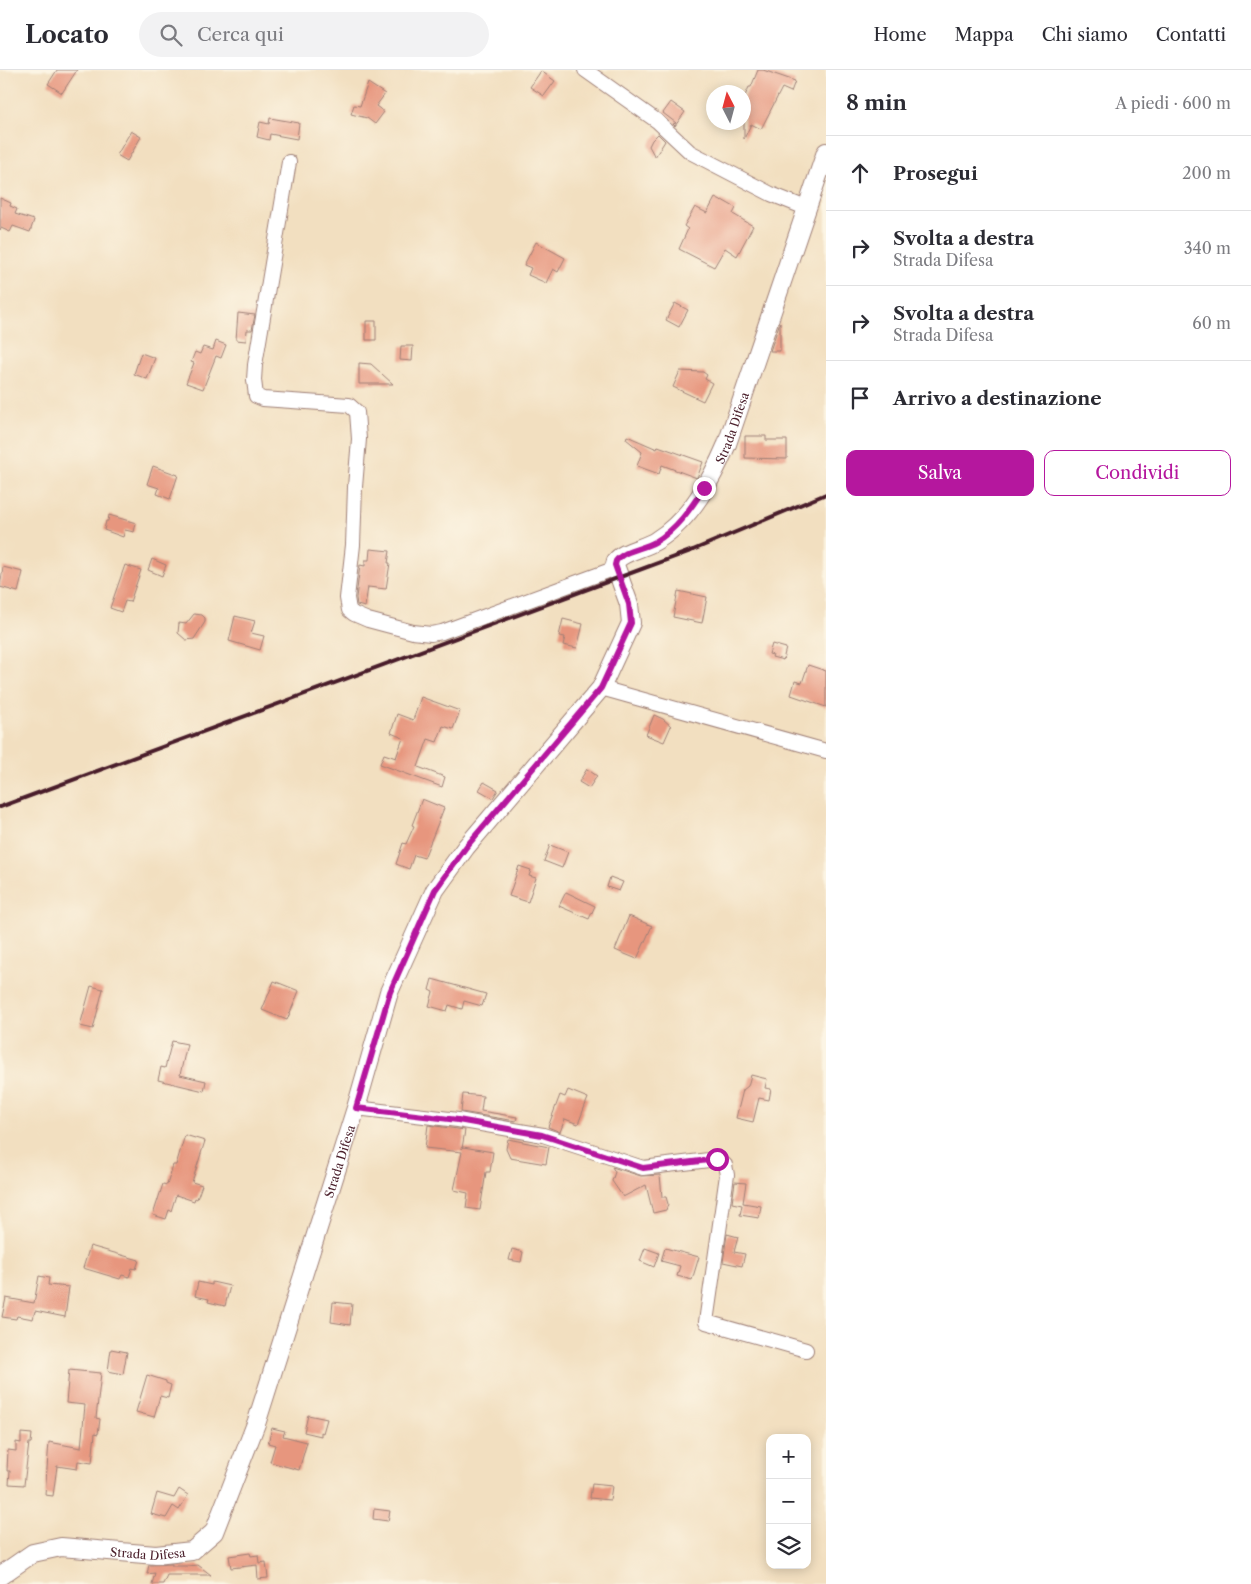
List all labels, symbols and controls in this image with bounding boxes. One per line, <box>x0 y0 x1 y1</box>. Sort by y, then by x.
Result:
search box <box>139 12 489 57</box>
text: Locato <box>25 20 109 49</box>
icon: search <box>157 21 185 49</box>
text: Cerca qui <box>197 23 284 46</box>
text: Home <box>874 24 926 46</box>
text: Mappa <box>954 24 1014 46</box>
text: Chi siamo <box>1042 24 1128 46</box>
text: Contatti <box>1156 24 1226 46</box>
north arrow <box>706 85 751 130</box>
text: 8 min <box>846 90 907 115</box>
text: A piedi · 600 m <box>1115 93 1231 113</box>
icon: ahead <box>846 159 874 187</box>
text: Prosegui <box>893 162 978 185</box>
text: 200 m <box>1182 163 1231 183</box>
text: Svolta a destra <box>893 227 1034 250</box>
icon: right <box>846 234 874 262</box>
text: 340 m <box>1184 238 1231 258</box>
text: Strada Difesa <box>893 250 993 270</box>
text: Svolta a destra <box>893 302 1034 325</box>
icon: right <box>846 309 874 337</box>
text: 60 m <box>1192 313 1231 333</box>
text: Strada Difesa <box>893 325 993 345</box>
icon: arrive <box>846 384 874 412</box>
text: Arrivo a destinazione <box>893 387 1102 410</box>
street label: Strada Difesa <box>712 389 752 466</box>
button: Salva <box>846 450 1034 496</box>
button: Condividi <box>1044 450 1231 496</box>
route end <box>693 477 716 500</box>
street label: Strada Difesa <box>321 1122 358 1199</box>
route start <box>706 1148 729 1171</box>
map controls <box>766 1434 811 1569</box>
button: + <box>766 1434 811 1479</box>
button: − <box>766 1479 811 1524</box>
button: layers <box>766 1524 811 1569</box>
street label: Strada Difesa <box>110 1544 187 1563</box>

